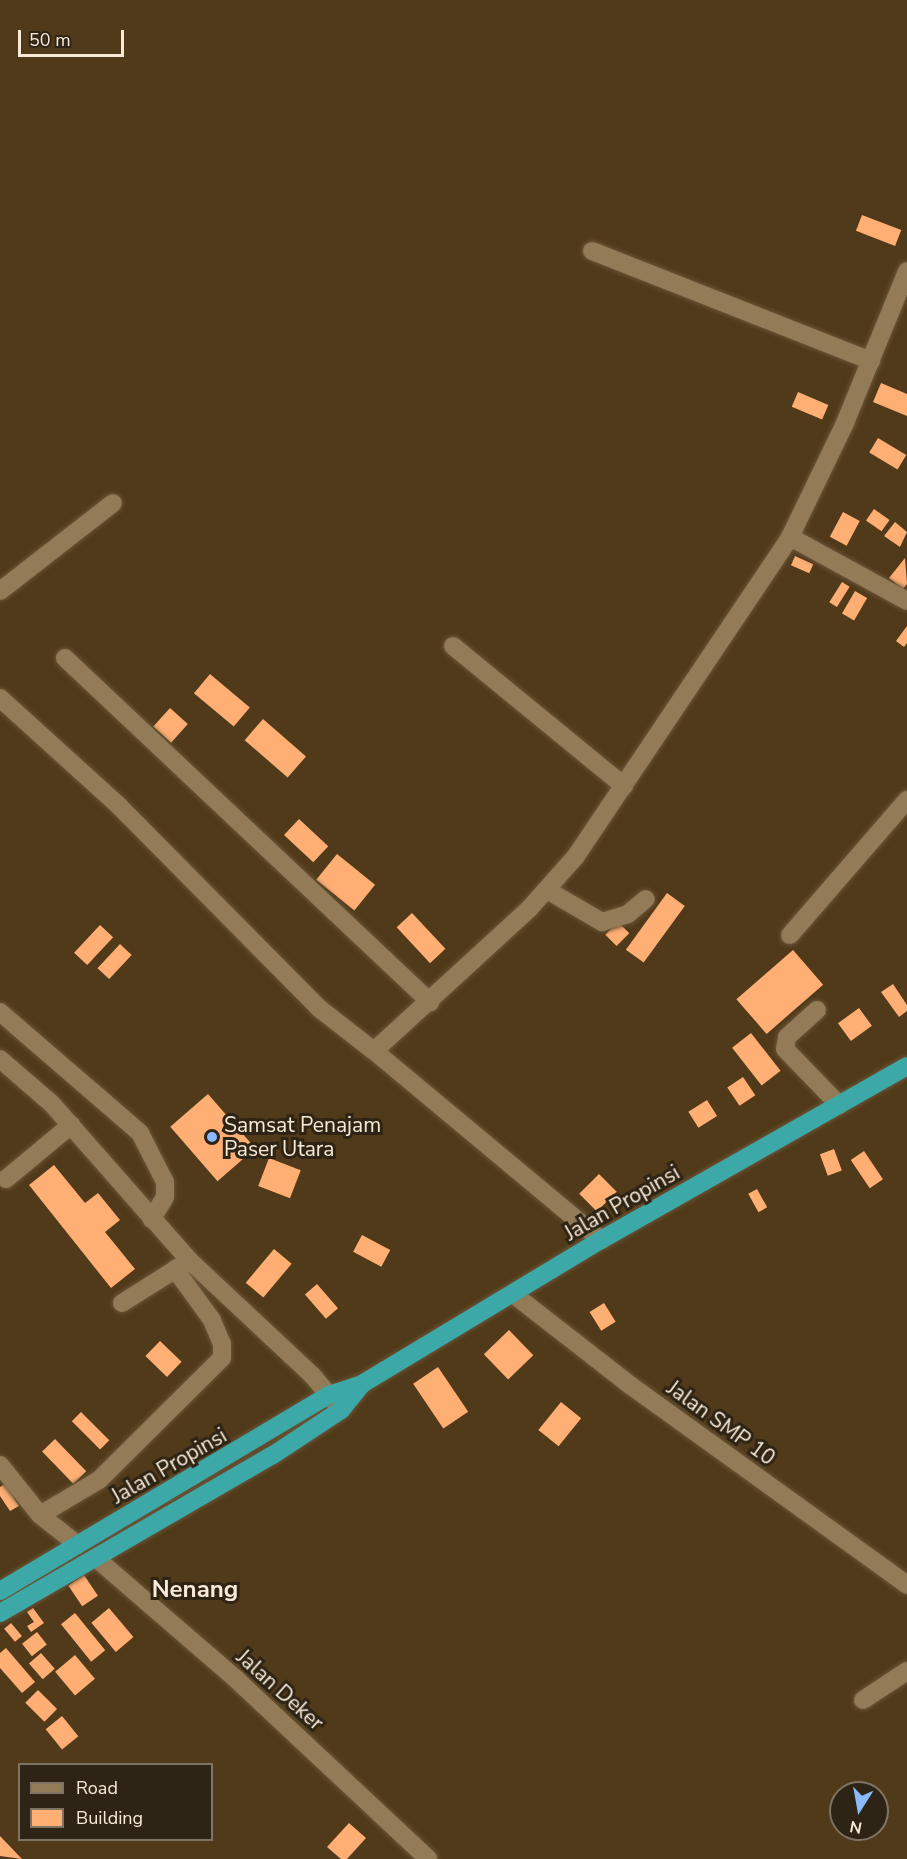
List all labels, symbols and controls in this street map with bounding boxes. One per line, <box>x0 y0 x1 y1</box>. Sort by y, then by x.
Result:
scale bar <box>21 18 128 56</box>
text: 50 m <box>29 28 71 52</box>
place label: Samsat Penajam Paser Utara <box>224 1112 381 1162</box>
marker: Samsat Penajam Paser Utara <box>205 1130 219 1144</box>
street label: Jalan Propinsi <box>560 1160 684 1246</box>
street label: Jalan SMP 10 <box>662 1375 780 1471</box>
street label: Jalan Propinsi <box>107 1423 231 1509</box>
district label: Nenang <box>152 1576 238 1604</box>
street label: Jalan Deker <box>231 1644 329 1736</box>
legend <box>18 1763 213 1841</box>
text: Road <box>76 1776 118 1800</box>
north arrow <box>829 1781 889 1841</box>
text: Building <box>76 1806 143 1830</box>
text: N <box>848 1815 864 1839</box>

